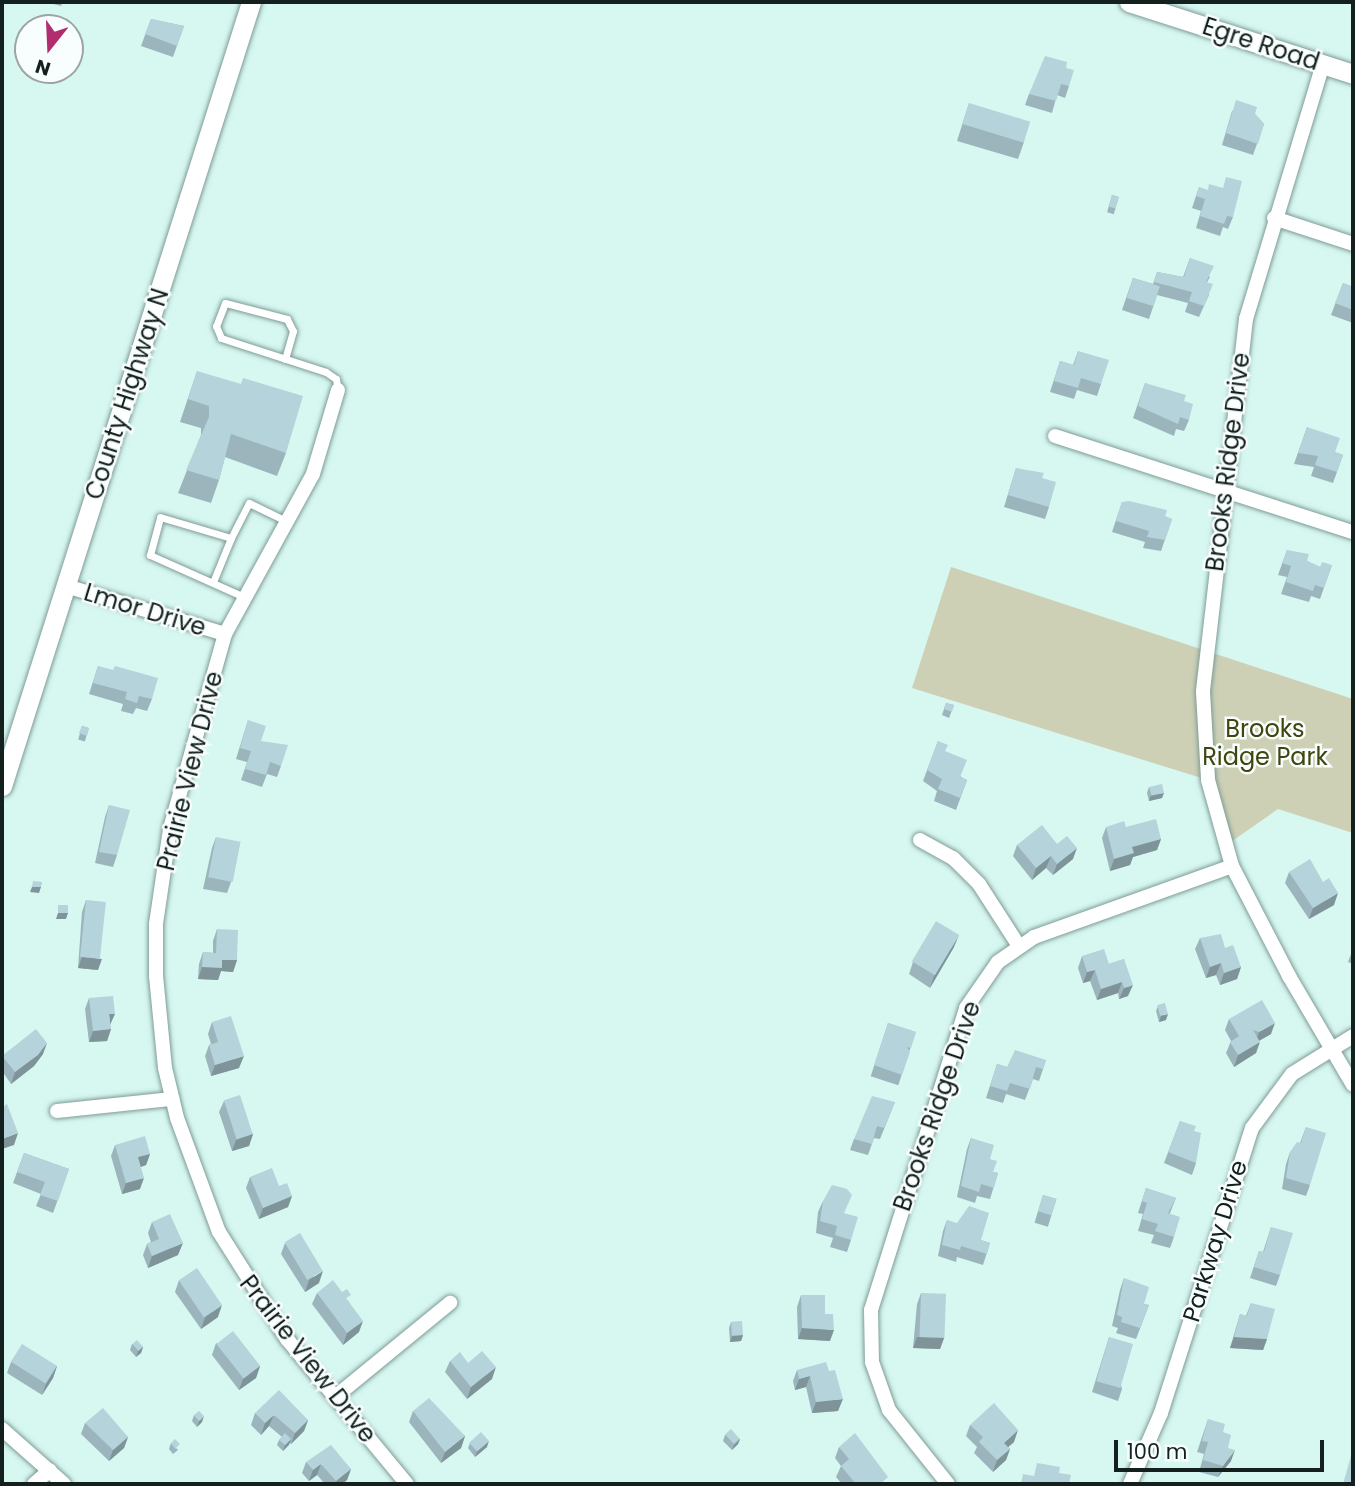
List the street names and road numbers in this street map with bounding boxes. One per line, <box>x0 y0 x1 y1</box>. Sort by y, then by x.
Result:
street label: Egre Road <box>1199 12 1323 76</box>
street label: County Highway N <box>79 285 175 503</box>
street label: Brooks Ridge Drive <box>1200 351 1256 573</box>
street label: Lmor Drive <box>81 578 209 642</box>
street label: Prairie View Drive <box>151 668 229 874</box>
street label: Brooks Ridge Drive <box>888 997 986 1215</box>
street label: Parkway Drive <box>1177 1157 1253 1325</box>
street label: Prairie View Drive <box>234 1270 382 1448</box>

